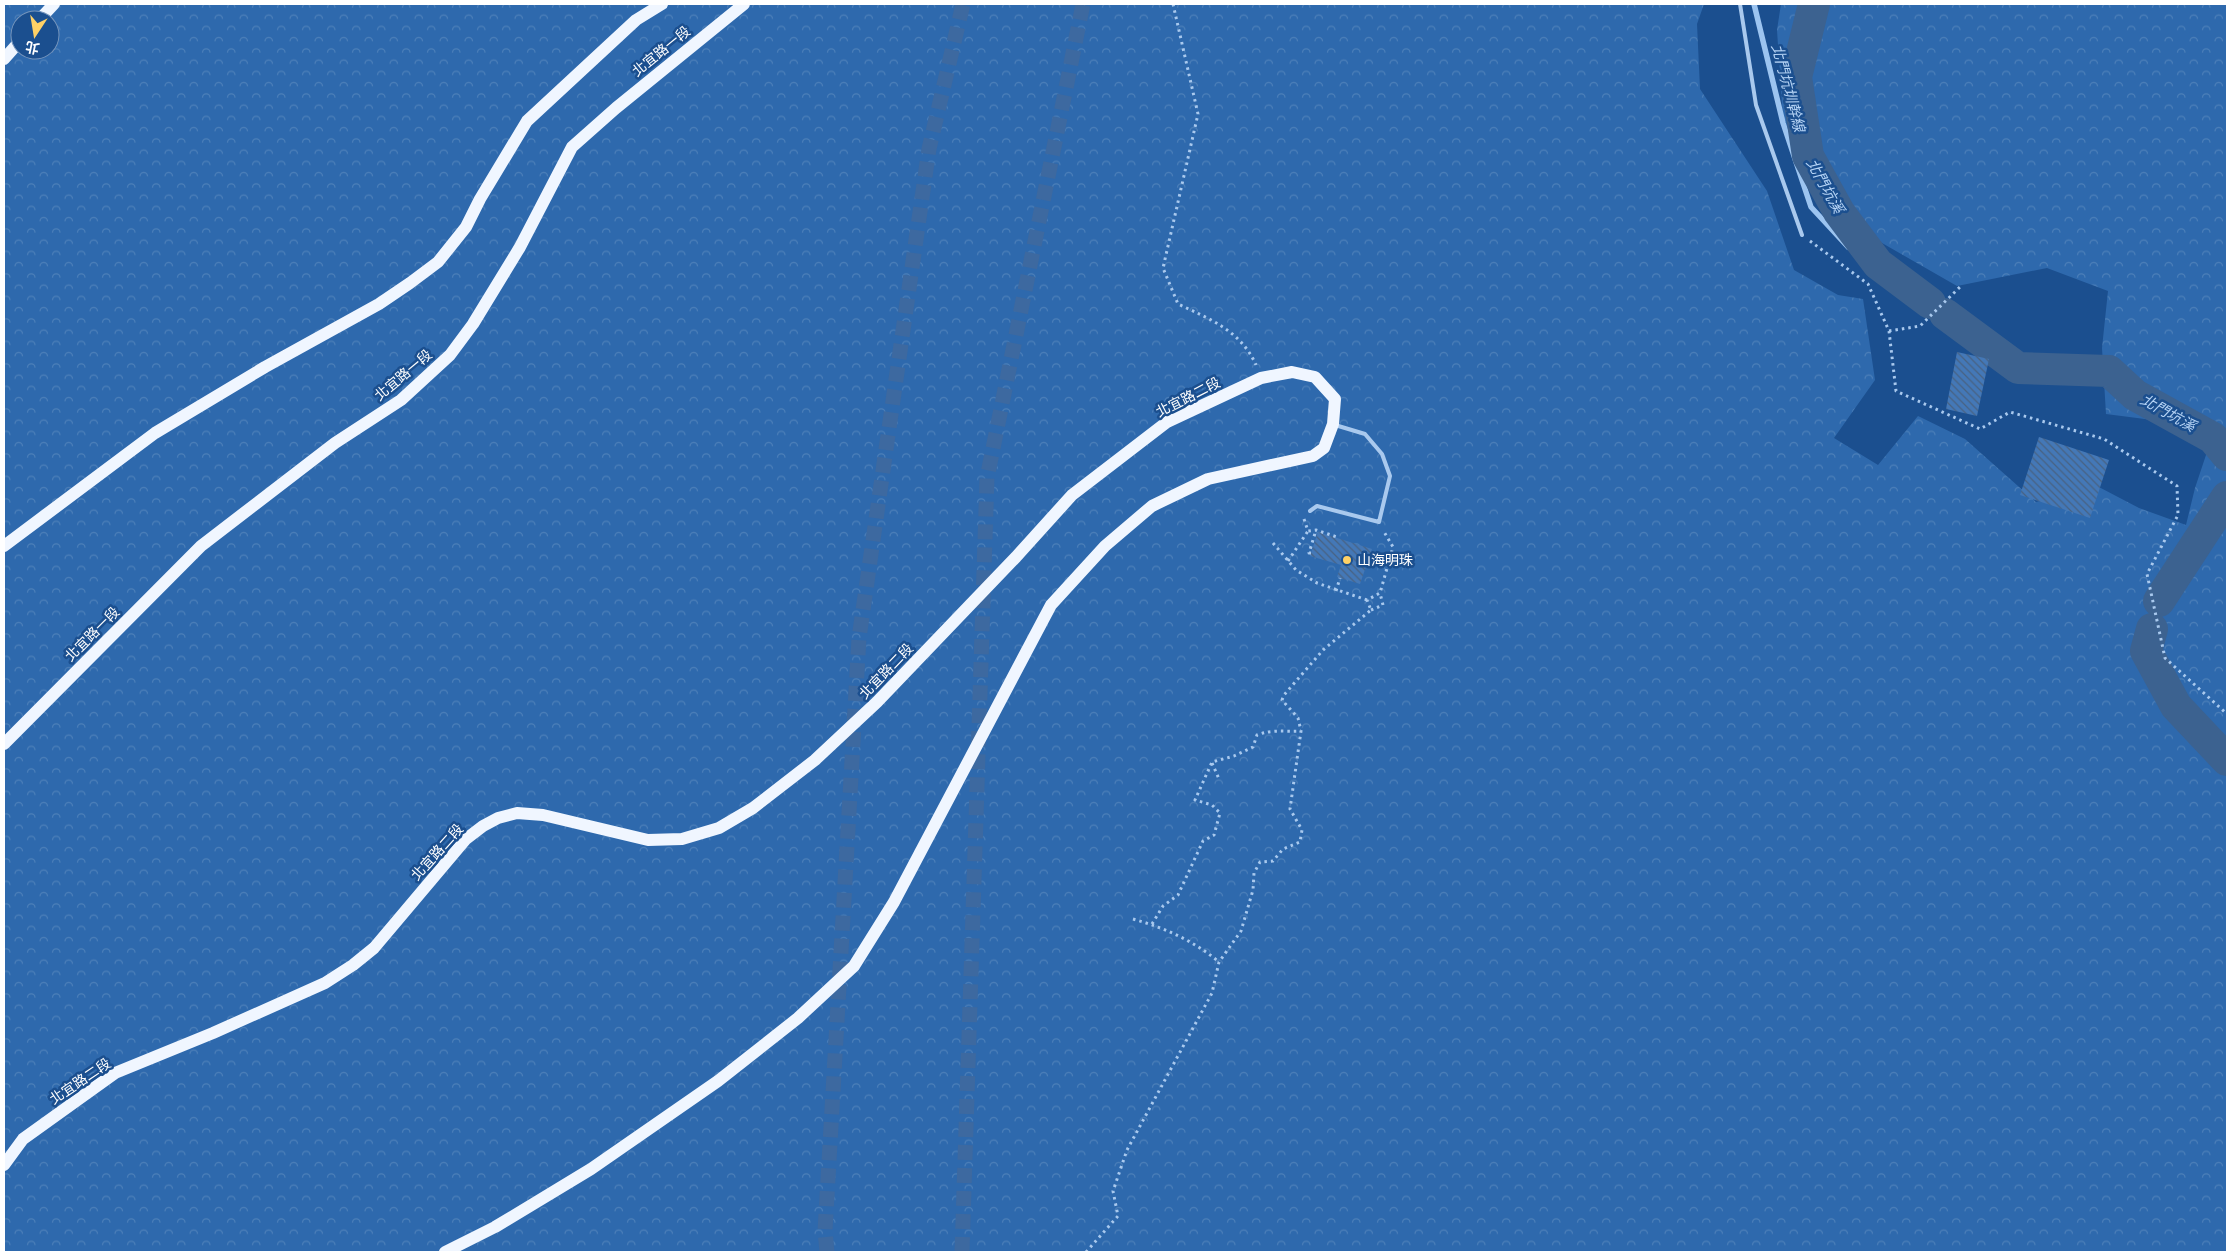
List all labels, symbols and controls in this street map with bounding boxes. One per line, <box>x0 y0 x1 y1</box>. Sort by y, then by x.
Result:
north arrow <box>10 10 60 60</box>
street label: 北宜路一段 <box>629 23 694 80</box>
text: 北 <box>24 37 41 57</box>
water label: 北門坑圳幹線 <box>1768 42 1809 136</box>
water label: 北門坑溪 <box>1803 155 1848 218</box>
street label: 北宜路一段 <box>371 346 436 404</box>
street label: 北宜路二段 <box>1153 374 1223 421</box>
water label: 北門坑溪 <box>2137 391 2200 436</box>
place label: 山海明珠 <box>1357 552 1413 569</box>
marker: 山海明珠 <box>1341 554 1353 566</box>
street label: 北宜路一段 <box>62 604 123 665</box>
street label: 北宜路二段 <box>856 640 917 702</box>
street label: 北宜路二段 <box>408 821 467 884</box>
street label: 北宜路二段 <box>47 1055 114 1108</box>

